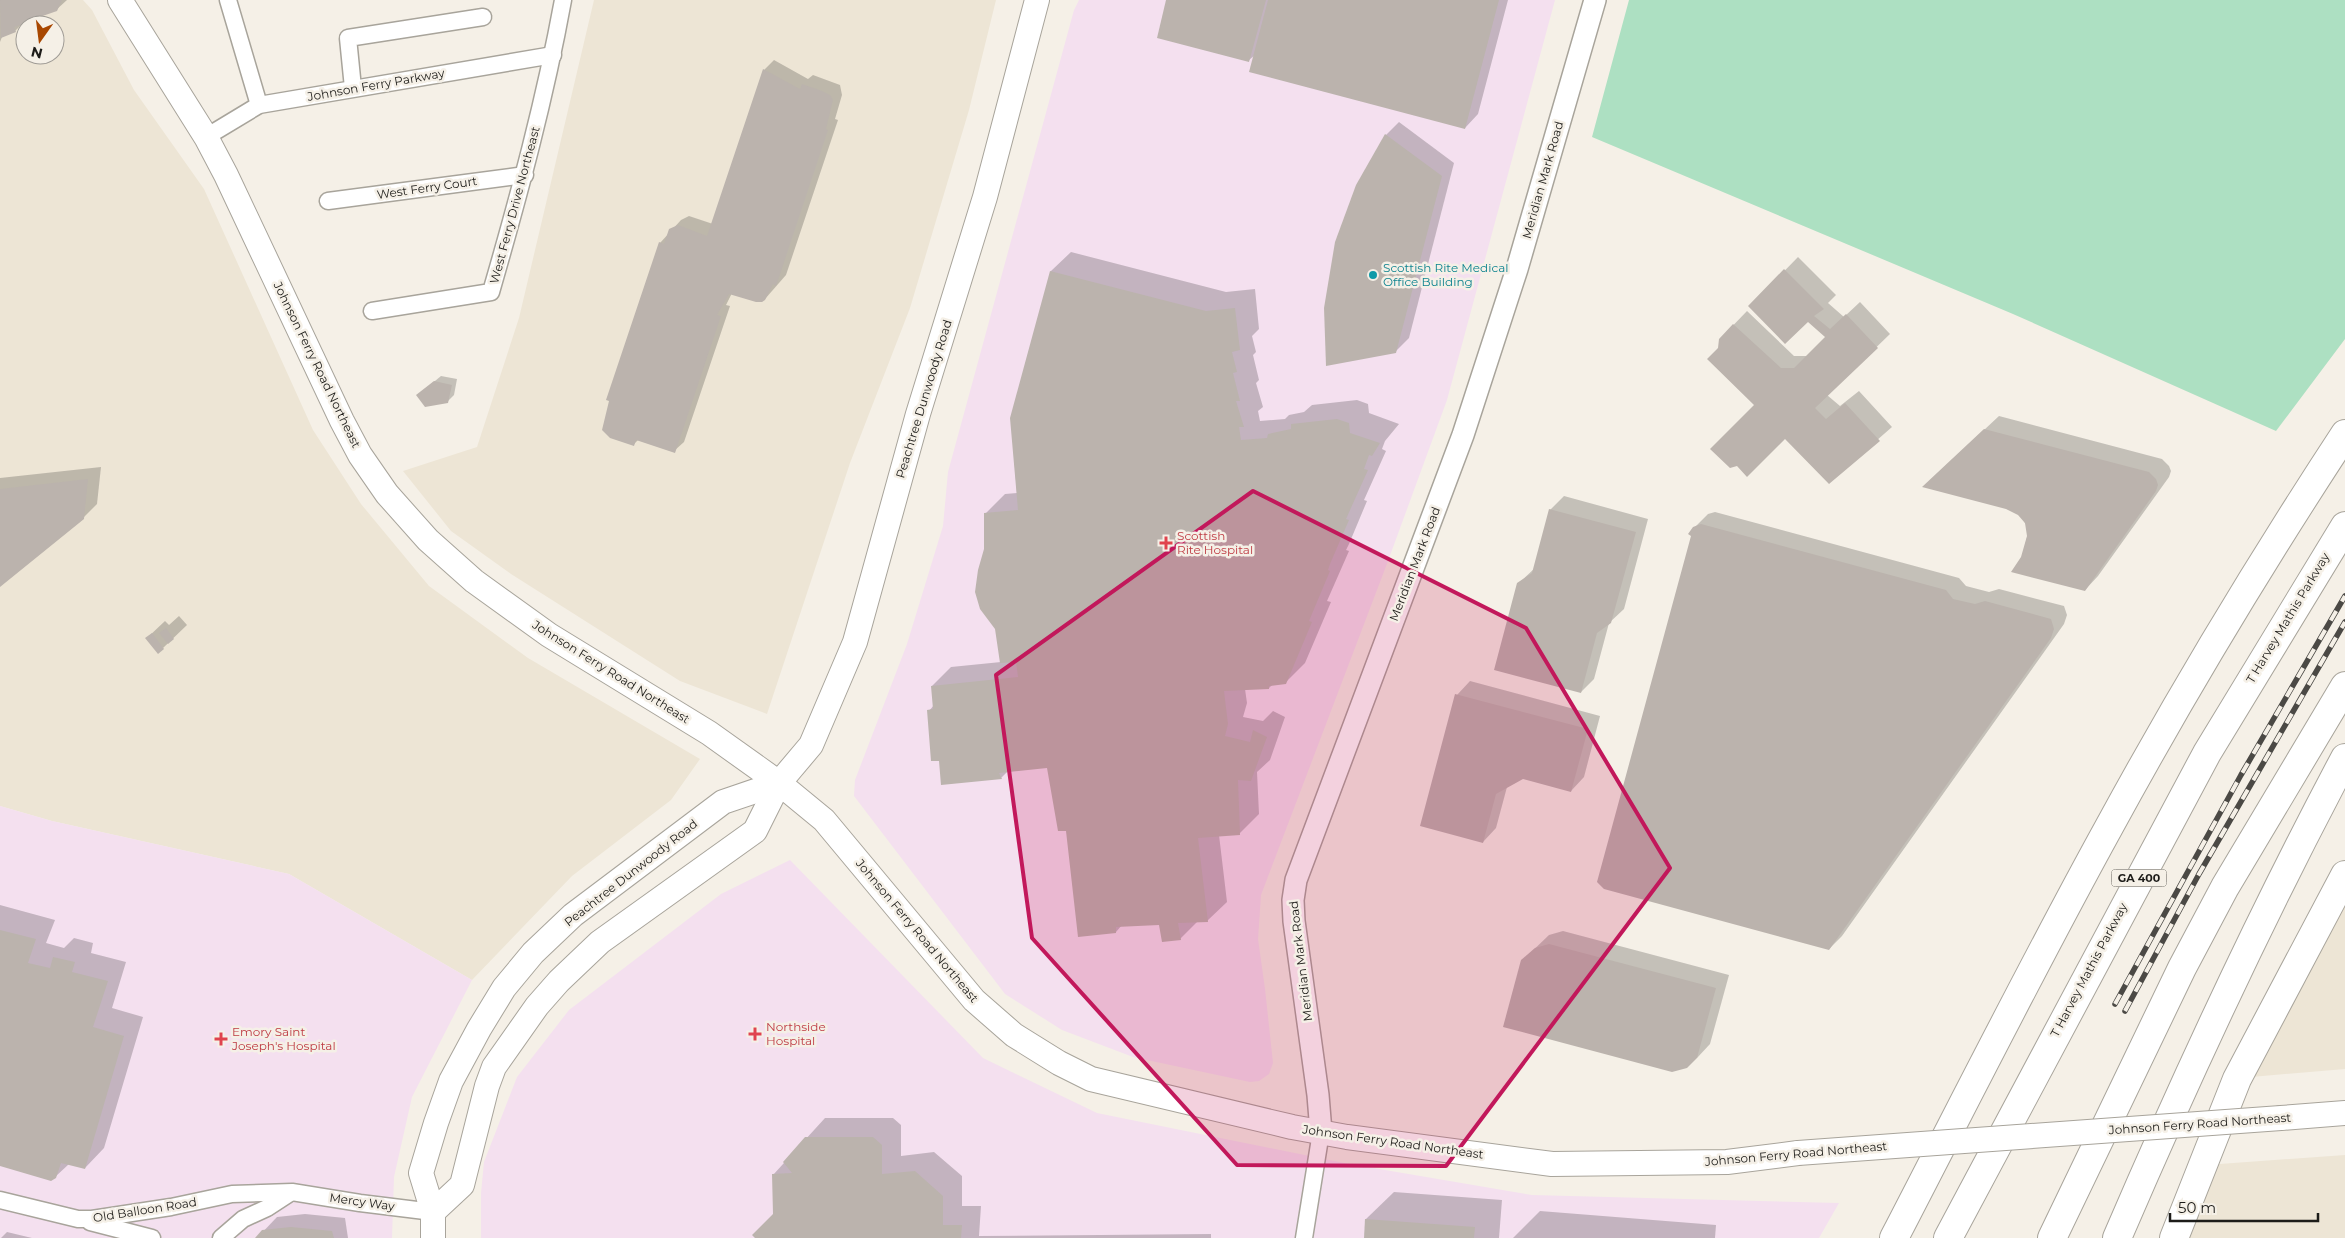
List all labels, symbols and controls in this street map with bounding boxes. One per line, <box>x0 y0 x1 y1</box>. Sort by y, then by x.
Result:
north arrow <box>15 15 65 65</box>
text: N <box>29 43 45 63</box>
street label: Johnson Ferry Parkway <box>305 65 446 104</box>
street label: Meridian Mark Road <box>1519 119 1566 240</box>
street label: West Ferry Drive Northeast <box>486 124 543 285</box>
street label: West Ferry Court <box>376 173 478 202</box>
place label: Scottish Rite Medical Office Building <box>1383 260 1508 289</box>
marker: Scottish Rite Medical Office Building <box>1367 269 1379 281</box>
street label: Johnson Ferry Road Northeast <box>270 278 364 450</box>
street label: Peachtree Dunwoody Road <box>892 318 955 480</box>
street label: Meridian Mark Road <box>1386 505 1443 623</box>
place label: Scottish Rite Hospital <box>1177 528 1253 557</box>
marker: Scottish Rite Hospital <box>1159 536 1173 550</box>
street label: T Harvey Mathis Parkway <box>2243 549 2333 686</box>
street label: Johnson Ferry Road Northeast <box>529 616 693 726</box>
street label: Peachtree Dunwoody Road <box>561 816 700 929</box>
street label: Johnson Ferry Road Northeast <box>852 855 982 1006</box>
road number: GA 400 <box>2112 870 2166 886</box>
street label: Meridian Mark Road <box>1286 900 1315 1022</box>
street label: T Harvey Mathis Parkway <box>2047 900 2131 1039</box>
place label: Northside Hospital <box>766 1019 826 1048</box>
place label: Emory Saint Joseph's Hospital <box>231 1024 336 1053</box>
marker: Northside Hospital <box>748 1027 762 1041</box>
marker: Emory Saint Joseph's Hospital <box>214 1032 228 1046</box>
street label: Johnson Ferry Road Northeast <box>2107 1110 2292 1137</box>
street label: Johnson Ferry Road Northeast <box>1301 1121 1485 1162</box>
street label: Johnson Ferry Road Northeast <box>1703 1138 1888 1169</box>
street label: Mercy Way <box>328 1190 396 1214</box>
scale bar <box>2170 1190 2318 1222</box>
street label: Old Balloon Road <box>92 1194 198 1225</box>
text: 50 m <box>2178 1198 2216 1217</box>

